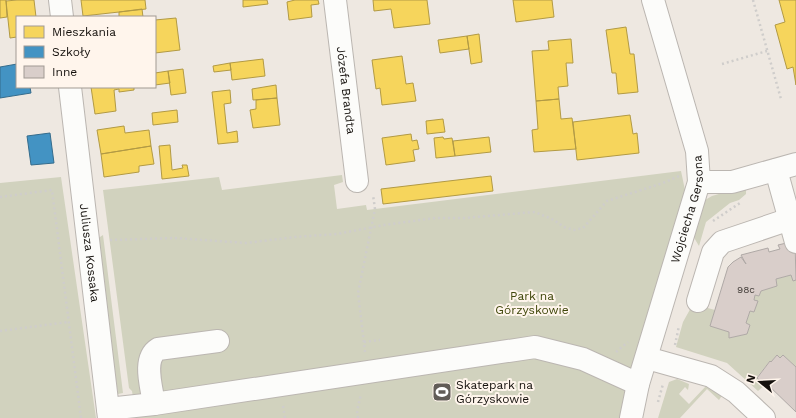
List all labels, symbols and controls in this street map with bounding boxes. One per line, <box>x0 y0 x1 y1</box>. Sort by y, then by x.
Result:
legend <box>16 16 156 88</box>
text: Mieszkania <box>52 25 116 39</box>
text: Szkoły <box>52 45 91 59</box>
street label: Józefa Brandta <box>334 46 358 135</box>
text: Inne <box>52 65 77 79</box>
street label: Wojciecha Gersona <box>668 154 706 265</box>
street label: Juliusza Kossaka <box>77 203 102 303</box>
house number: 98c <box>737 284 755 295</box>
park label: Park na Górzyskowie <box>495 289 569 317</box>
north arrow <box>740 362 780 402</box>
text: N <box>744 373 758 385</box>
place label: Skatepark na Górzyskowie <box>456 378 533 406</box>
sports icon: Skatepark na Górzyskowie <box>431 381 453 403</box>

